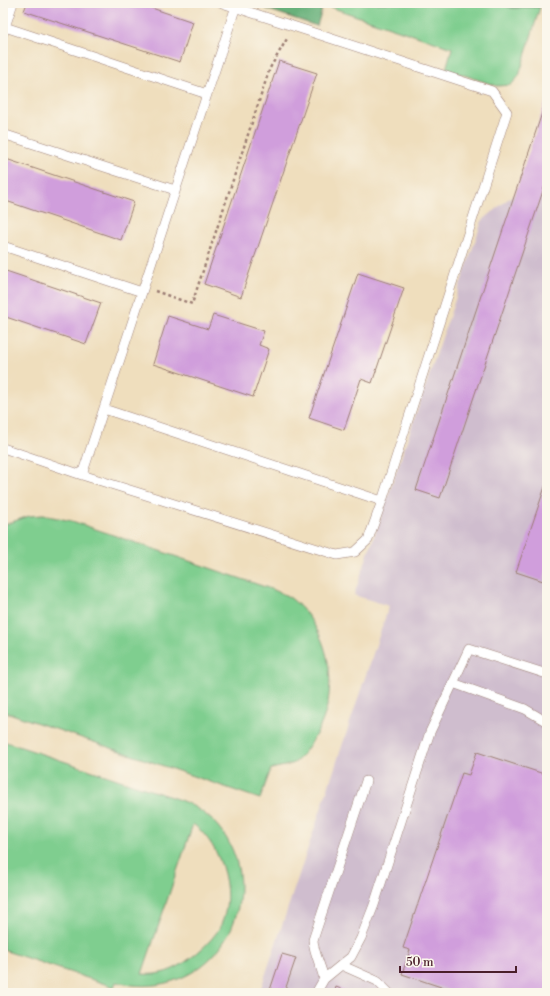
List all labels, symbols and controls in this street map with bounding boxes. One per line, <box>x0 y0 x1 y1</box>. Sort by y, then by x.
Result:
scale bar <box>400 948 516 974</box>
text: 50 m <box>406 955 434 970</box>

